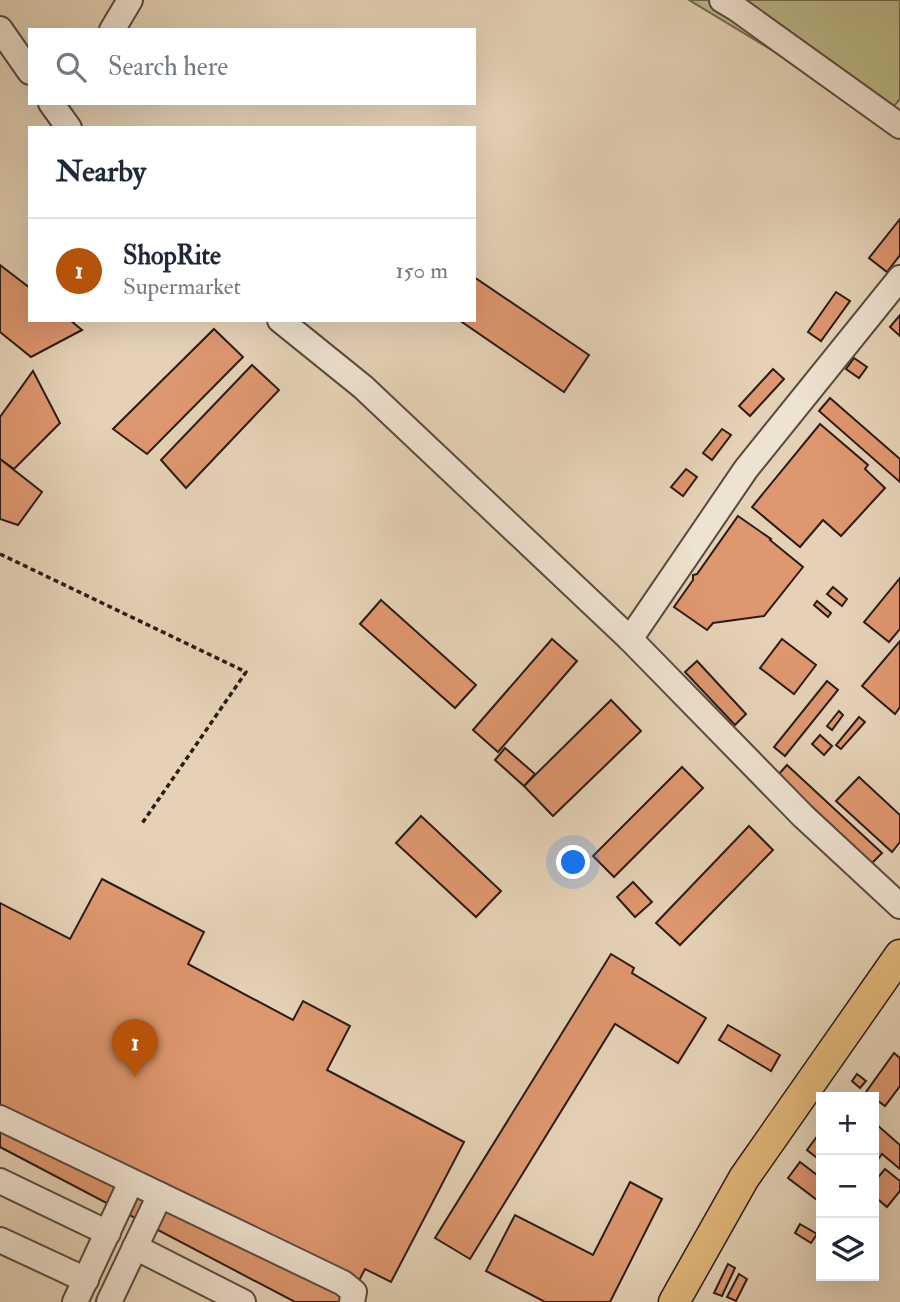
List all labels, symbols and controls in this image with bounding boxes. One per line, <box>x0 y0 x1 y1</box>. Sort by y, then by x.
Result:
search box <box>28 28 476 105</box>
icon: search <box>52 48 90 86</box>
text: Search here <box>108 51 228 83</box>
text: Nearby <box>56 153 146 190</box>
text: ShopRite <box>123 240 221 272</box>
text: 1 <box>75 256 83 285</box>
text: 150 m <box>395 256 448 285</box>
text: Supermarket <box>123 272 241 301</box>
your location <box>556 845 590 879</box>
pin: 1 <box>112 1019 158 1077</box>
map controls <box>816 1092 879 1281</box>
button: + <box>816 1092 879 1155</box>
button: − <box>816 1155 879 1218</box>
button: layers <box>816 1218 879 1281</box>

